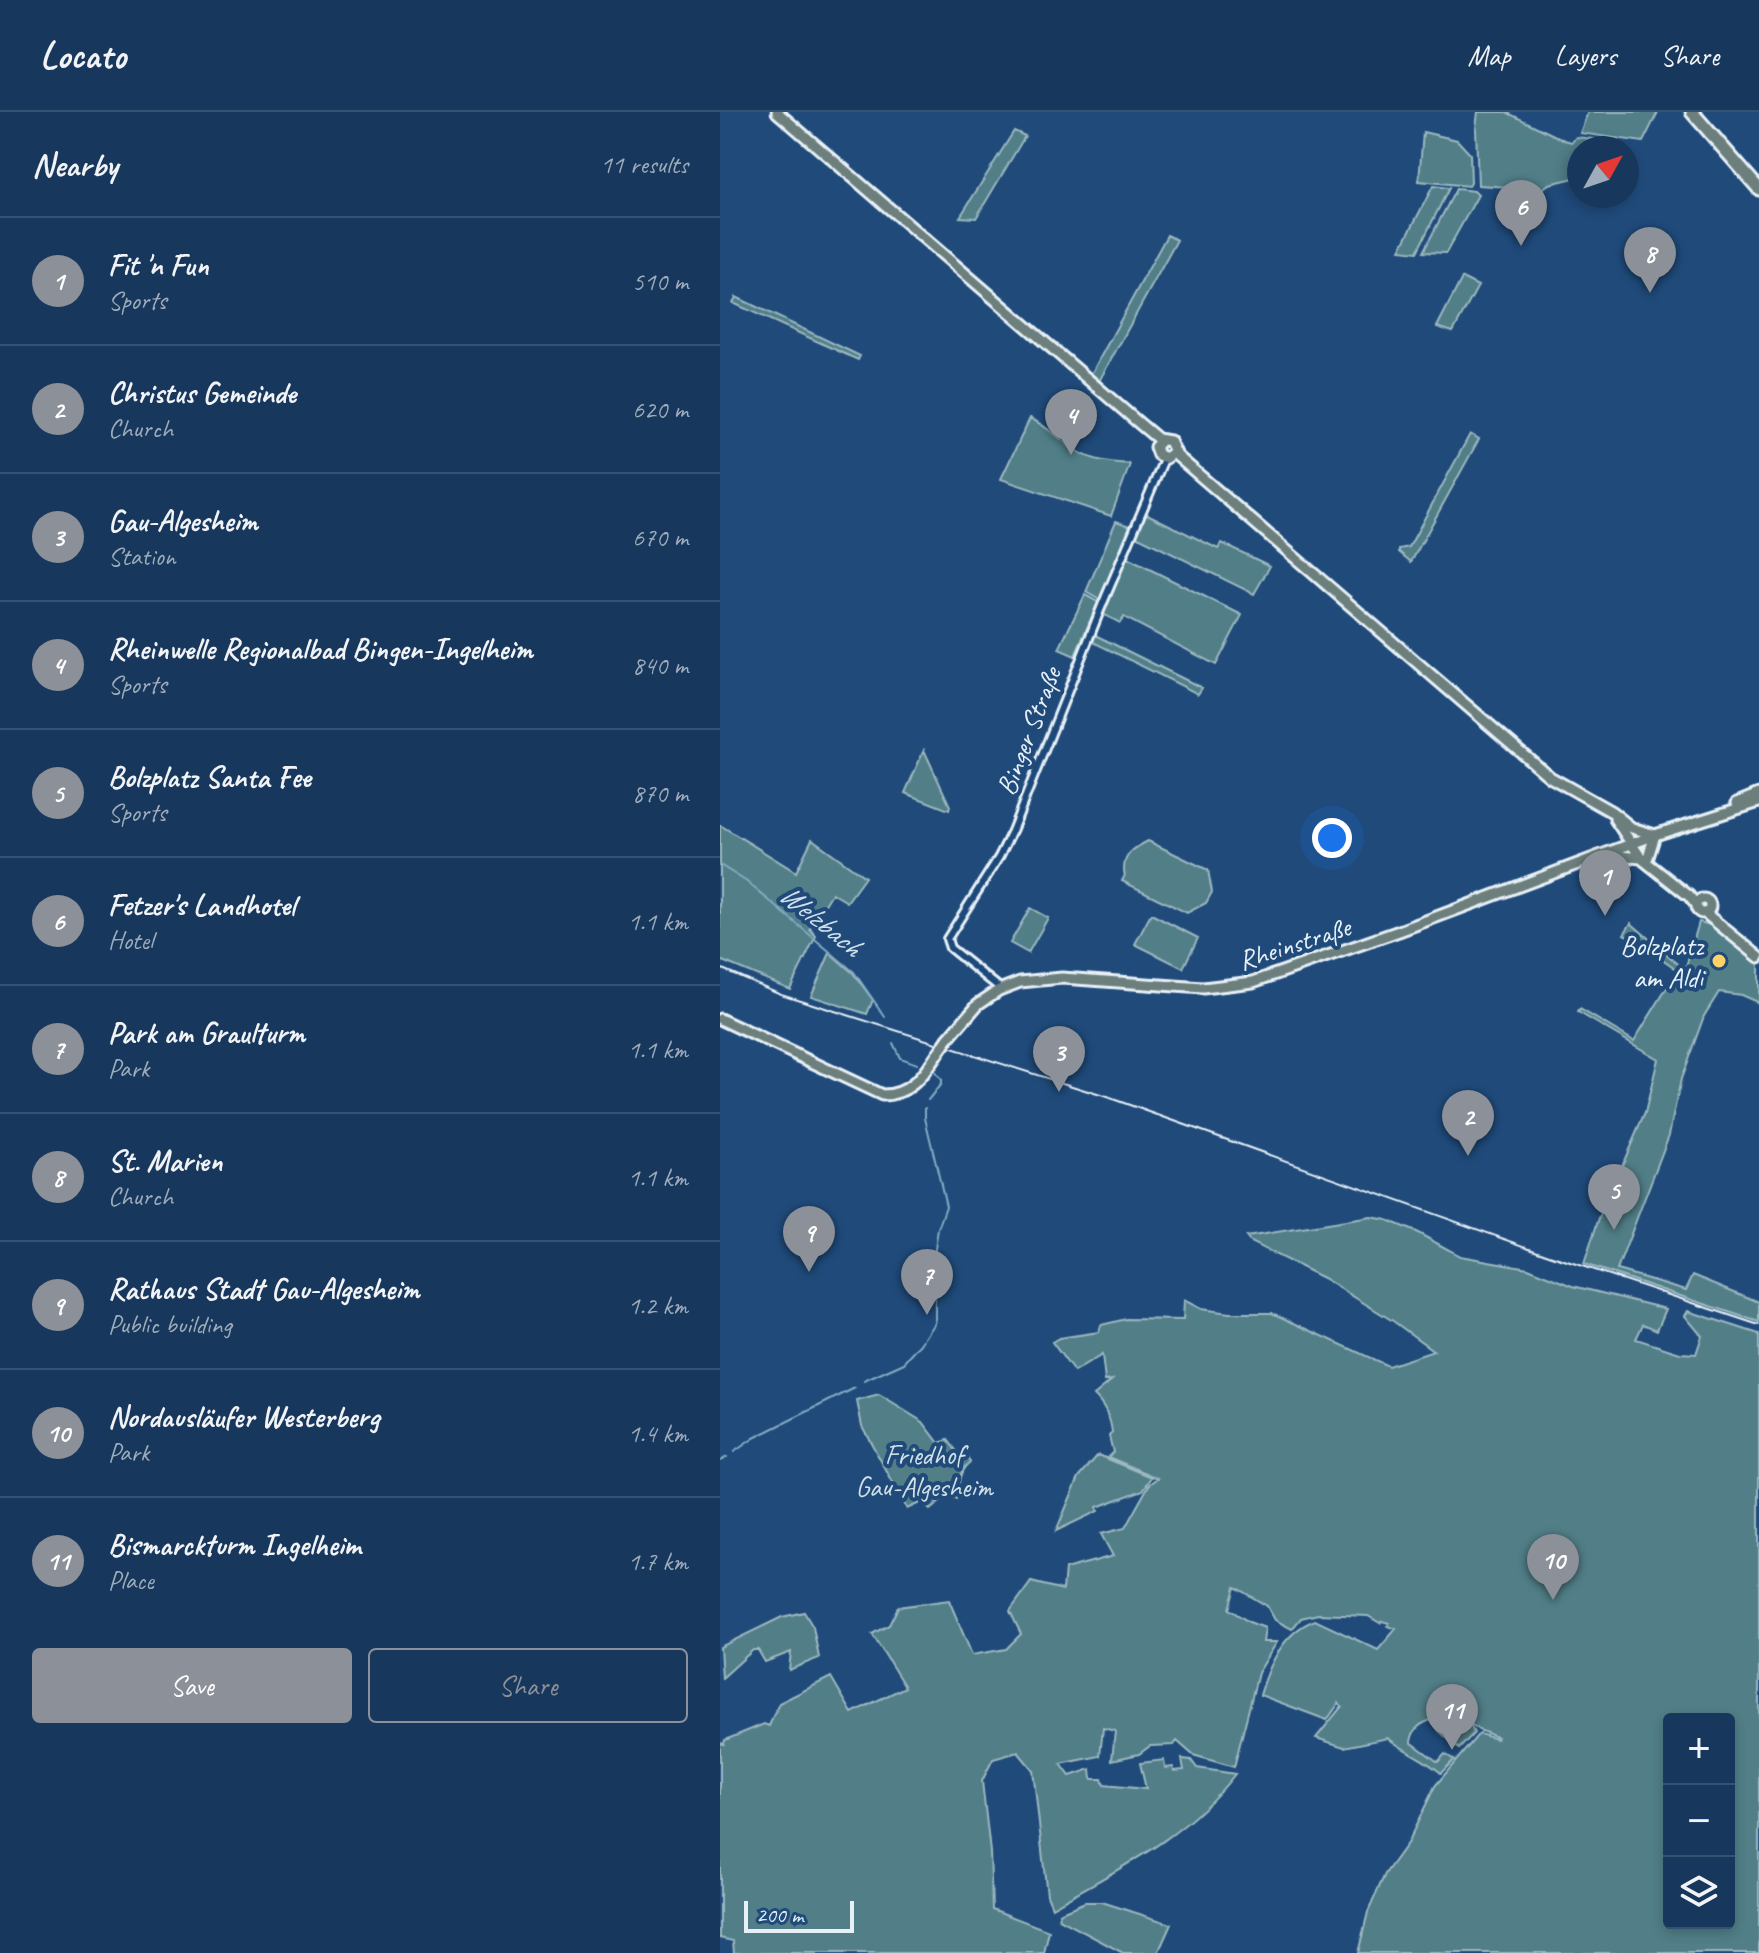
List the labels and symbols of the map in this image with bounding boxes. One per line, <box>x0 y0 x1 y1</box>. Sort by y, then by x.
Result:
north arrow <box>1567 136 1639 208</box>
pin: 6 <box>1495 180 1547 246</box>
pin: 8 <box>1624 227 1676 293</box>
pin: 4 <box>1045 389 1097 455</box>
street label: Binger Straße <box>988 661 1069 800</box>
your location <box>1312 818 1352 858</box>
pin: 1 <box>1579 850 1631 916</box>
water label: Welzbach <box>772 875 872 966</box>
street label: Rheinstraße <box>1234 908 1356 978</box>
place label: Bolzplatz am Aldi <box>1620 928 1707 995</box>
marker: Bolzplatz am Aldi <box>1710 952 1728 970</box>
pin: 3 <box>1033 1026 1085 1092</box>
pin: 2 <box>1442 1090 1494 1156</box>
pin: 5 <box>1588 1164 1640 1230</box>
pin: 9 <box>783 1206 835 1272</box>
pin: 7 <box>901 1249 953 1315</box>
park label: Friedhof Gau-Algesheim <box>855 1437 994 1504</box>
pin: 10 <box>1527 1534 1579 1600</box>
pin: 11 <box>1426 1684 1478 1750</box>
scale bar <box>744 1897 854 1933</box>

